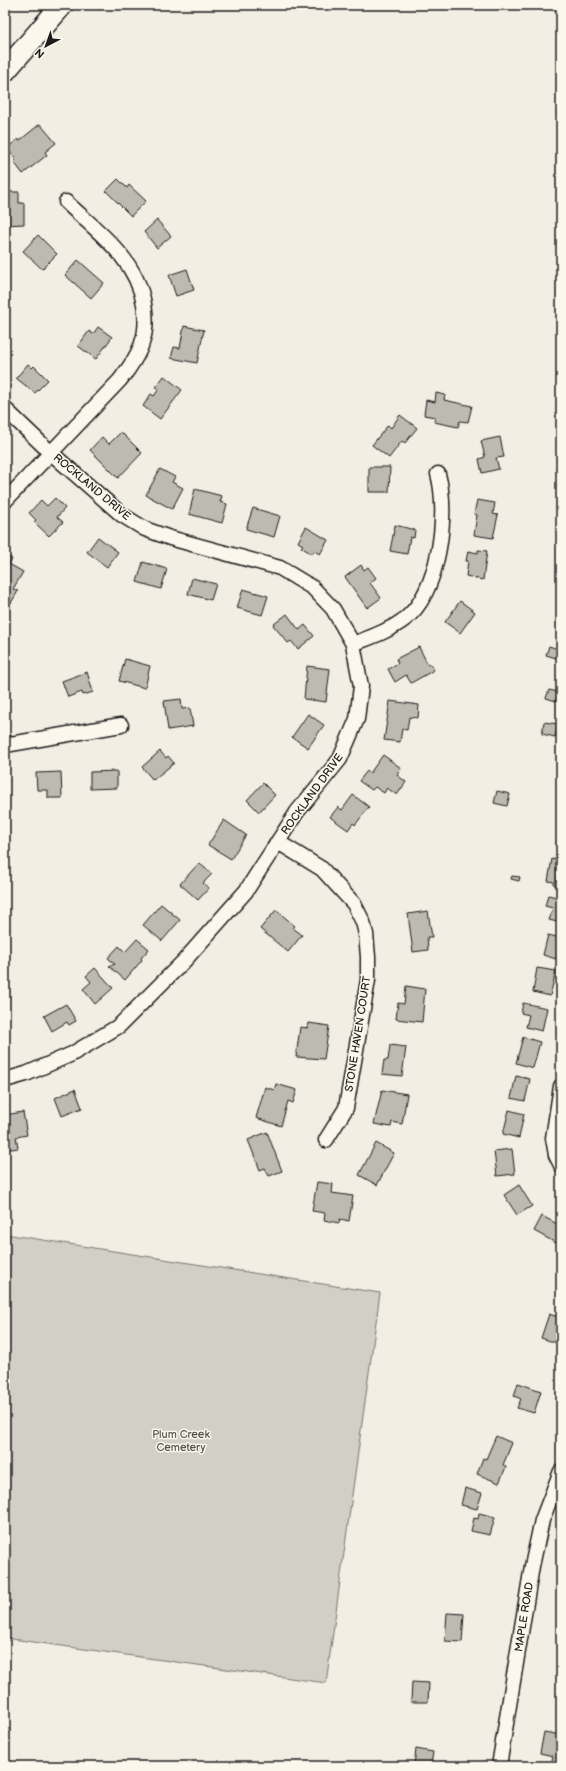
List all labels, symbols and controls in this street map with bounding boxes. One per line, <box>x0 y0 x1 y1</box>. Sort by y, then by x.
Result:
north arrow <box>26 26 66 66</box>
text: N <box>32 46 47 61</box>
street label: ROCKLAND DRIVE <box>51 451 133 523</box>
street label: ROCKLAND DRIVE <box>278 751 346 837</box>
street label: STONE HAVEN COURT <box>342 975 374 1093</box>
park label: Plum Creek Cemetery <box>152 1428 210 1454</box>
street label: MAPLE ROAD <box>512 1581 536 1653</box>

